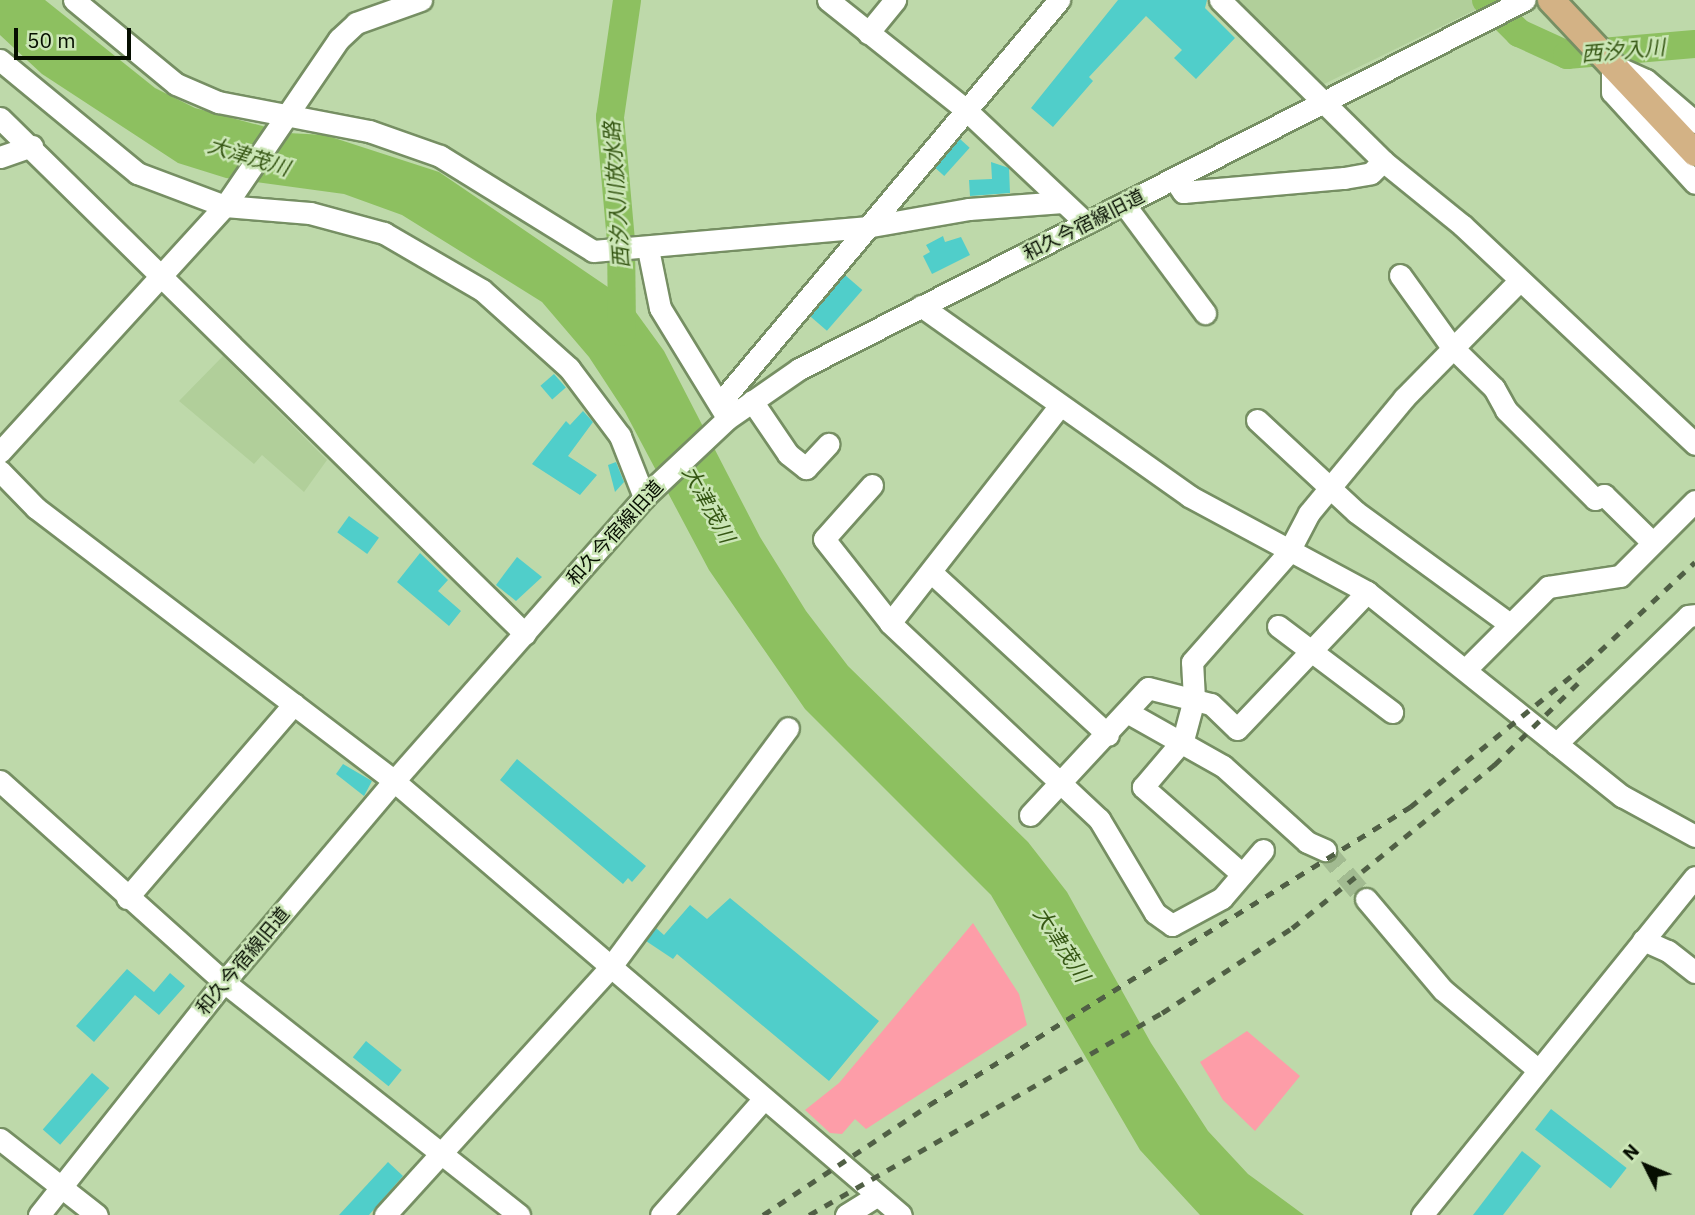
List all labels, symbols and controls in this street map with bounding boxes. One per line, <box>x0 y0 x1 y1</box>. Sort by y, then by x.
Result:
scale bar <box>18 14 135 58</box>
text: 50 m <box>27 26 76 54</box>
water label: 西汐入川 <box>1580 34 1666 66</box>
water label: 西汐入川放水路 <box>598 121 634 269</box>
water label: 大津茂川 <box>205 132 293 180</box>
street label: 和久今宿線旧道 <box>1020 185 1148 265</box>
water label: 大津茂川 <box>678 461 740 547</box>
street label: 和久今宿線旧道 <box>562 476 668 590</box>
water label: 大津茂川 <box>1029 902 1095 986</box>
street label: 和久今宿線旧道 <box>192 903 294 1019</box>
north arrow <box>1611 1131 1681 1201</box>
text: N <box>1617 1138 1644 1165</box>

